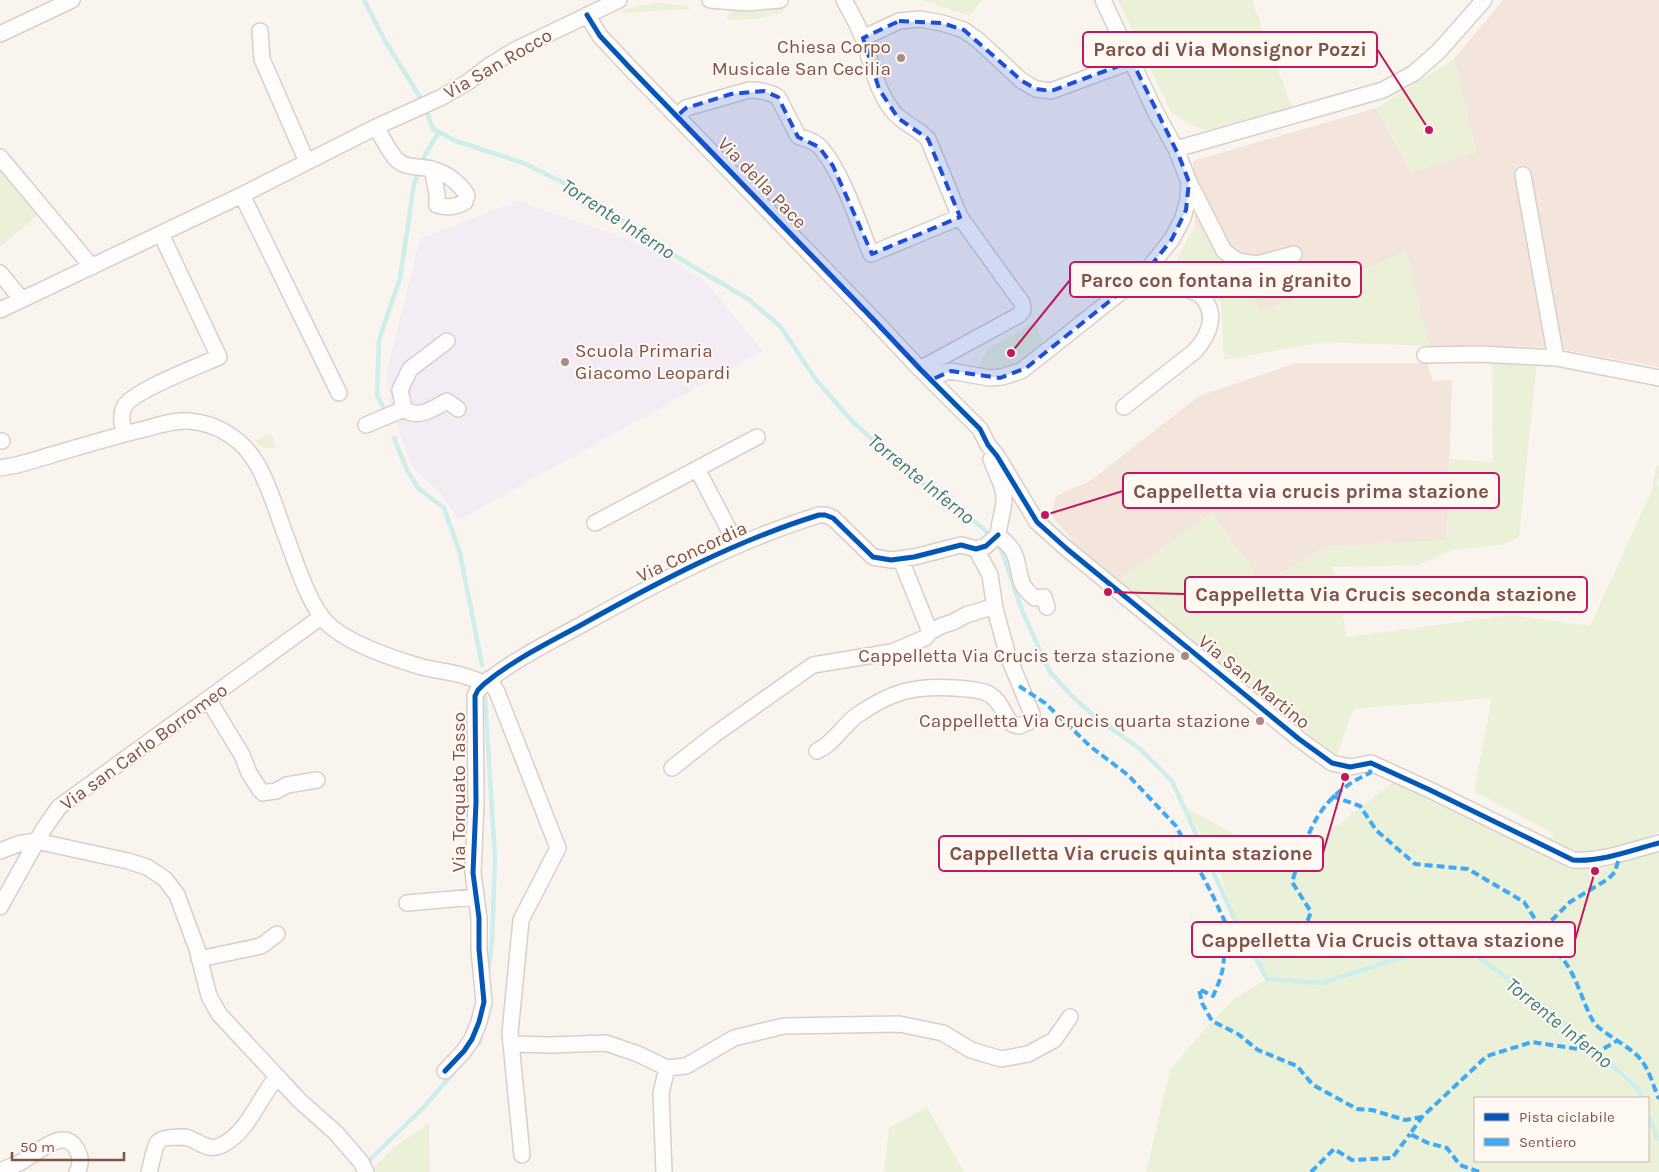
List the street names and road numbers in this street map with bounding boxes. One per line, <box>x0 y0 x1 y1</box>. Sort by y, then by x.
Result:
street label: Via San Rocco <box>440 24 556 104</box>
street label: Via della Pace <box>713 133 811 233</box>
street label: Via Concordia <box>633 517 751 587</box>
street label: Via San Martino <box>1194 630 1314 734</box>
street label: Via san Carlo Borromeo <box>56 679 232 815</box>
street label: Via Torquato Tasso <box>448 712 470 872</box>

